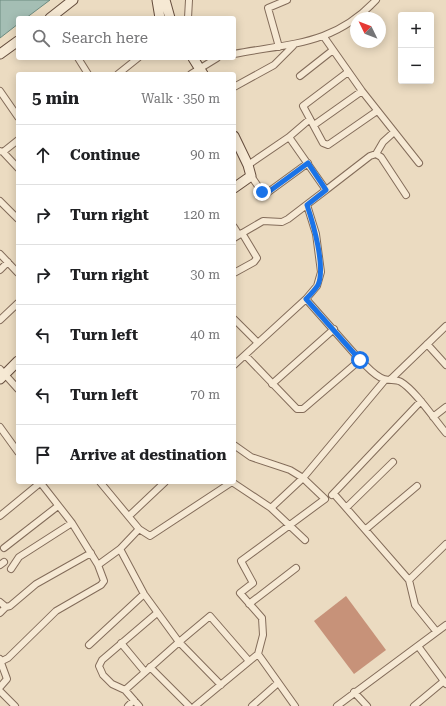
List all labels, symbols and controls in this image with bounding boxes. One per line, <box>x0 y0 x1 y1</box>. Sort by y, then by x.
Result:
north arrow <box>350 12 386 48</box>
map controls <box>398 12 434 84</box>
button: + <box>398 12 434 48</box>
search box <box>16 16 236 60</box>
icon: search <box>30 27 52 49</box>
text: Search here <box>62 29 148 47</box>
button: − <box>398 48 434 84</box>
text: 5 min <box>32 88 79 108</box>
text: Walk · 350 m <box>141 91 220 106</box>
icon: ahead <box>32 144 54 166</box>
text: Continue <box>70 146 140 164</box>
text: 90 m <box>190 147 220 162</box>
route end <box>253 183 271 201</box>
icon: right <box>32 204 54 226</box>
text: Turn right <box>70 206 149 224</box>
text: 120 m <box>183 207 220 222</box>
icon: right <box>32 264 54 286</box>
text: Turn right <box>70 266 149 284</box>
text: 30 m <box>190 267 220 282</box>
icon: left <box>32 324 54 346</box>
text: Turn left <box>70 326 138 344</box>
text: 40 m <box>190 327 220 342</box>
route start <box>351 351 369 369</box>
icon: left <box>32 384 54 406</box>
text: Turn left <box>70 386 138 404</box>
text: 70 m <box>190 387 220 402</box>
icon: arrive <box>32 444 54 466</box>
text: Arrive at destination <box>70 446 226 464</box>

